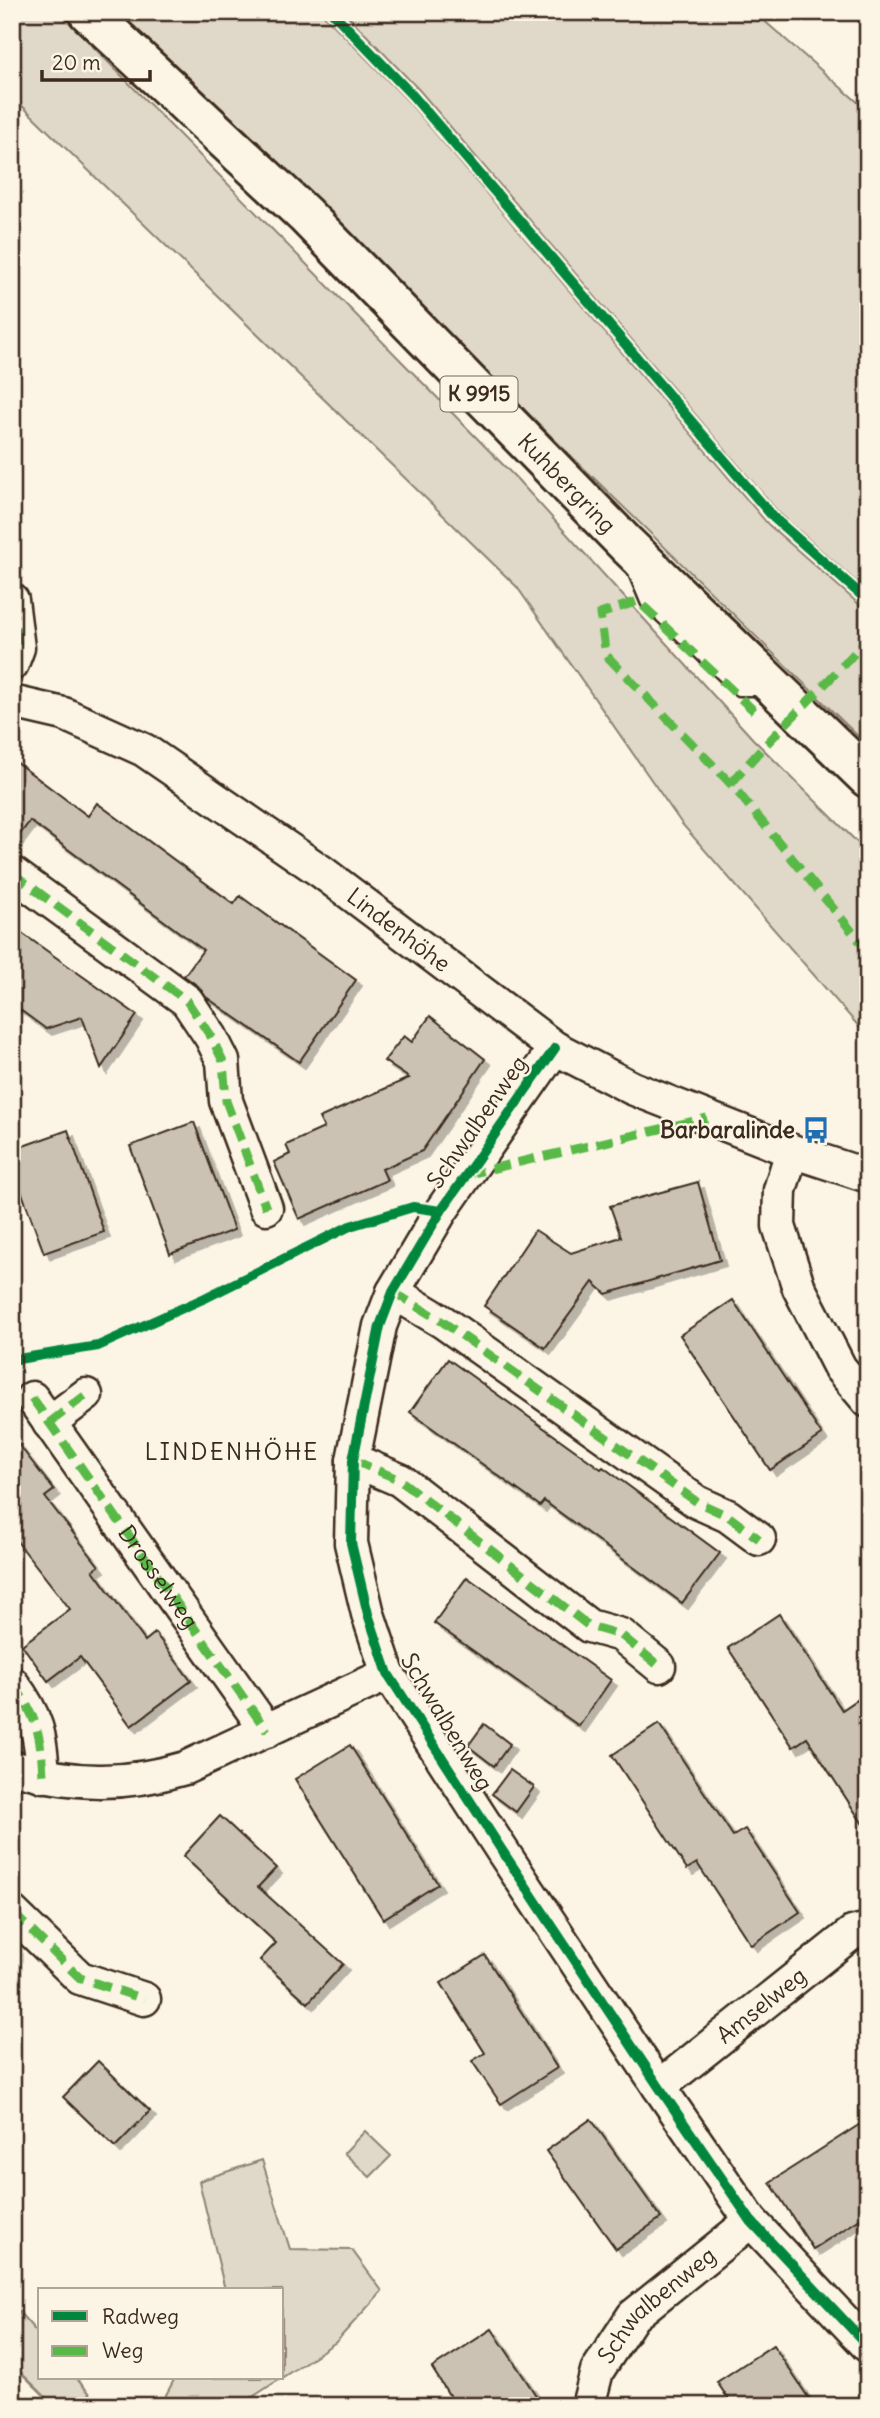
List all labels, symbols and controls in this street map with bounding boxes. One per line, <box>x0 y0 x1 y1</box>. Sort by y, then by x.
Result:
scale bar <box>42 38 150 82</box>
text: 20 m <box>52 49 101 76</box>
road number: K 9915 <box>440 376 518 412</box>
street label: Kuhbergring <box>512 427 622 539</box>
street label: Lindenhöhe <box>342 881 456 978</box>
street label: Schwalbenweg <box>420 1050 533 1194</box>
place label: Barbaralinde <box>660 1115 795 1144</box>
bus stop icon: Barbaralinde <box>801 1115 831 1145</box>
district label: LINDENHÖHE <box>145 1436 319 1466</box>
street label: Drosselweg <box>112 1519 205 1634</box>
street label: Schwalbenweg <box>395 1648 500 1796</box>
street label: Amselweg <box>710 1960 812 2049</box>
street label: Schwalbenweg <box>591 2240 721 2369</box>
legend <box>38 2288 284 2380</box>
text: Radweg <box>102 2303 179 2330</box>
text: Weg <box>102 2337 143 2364</box>

